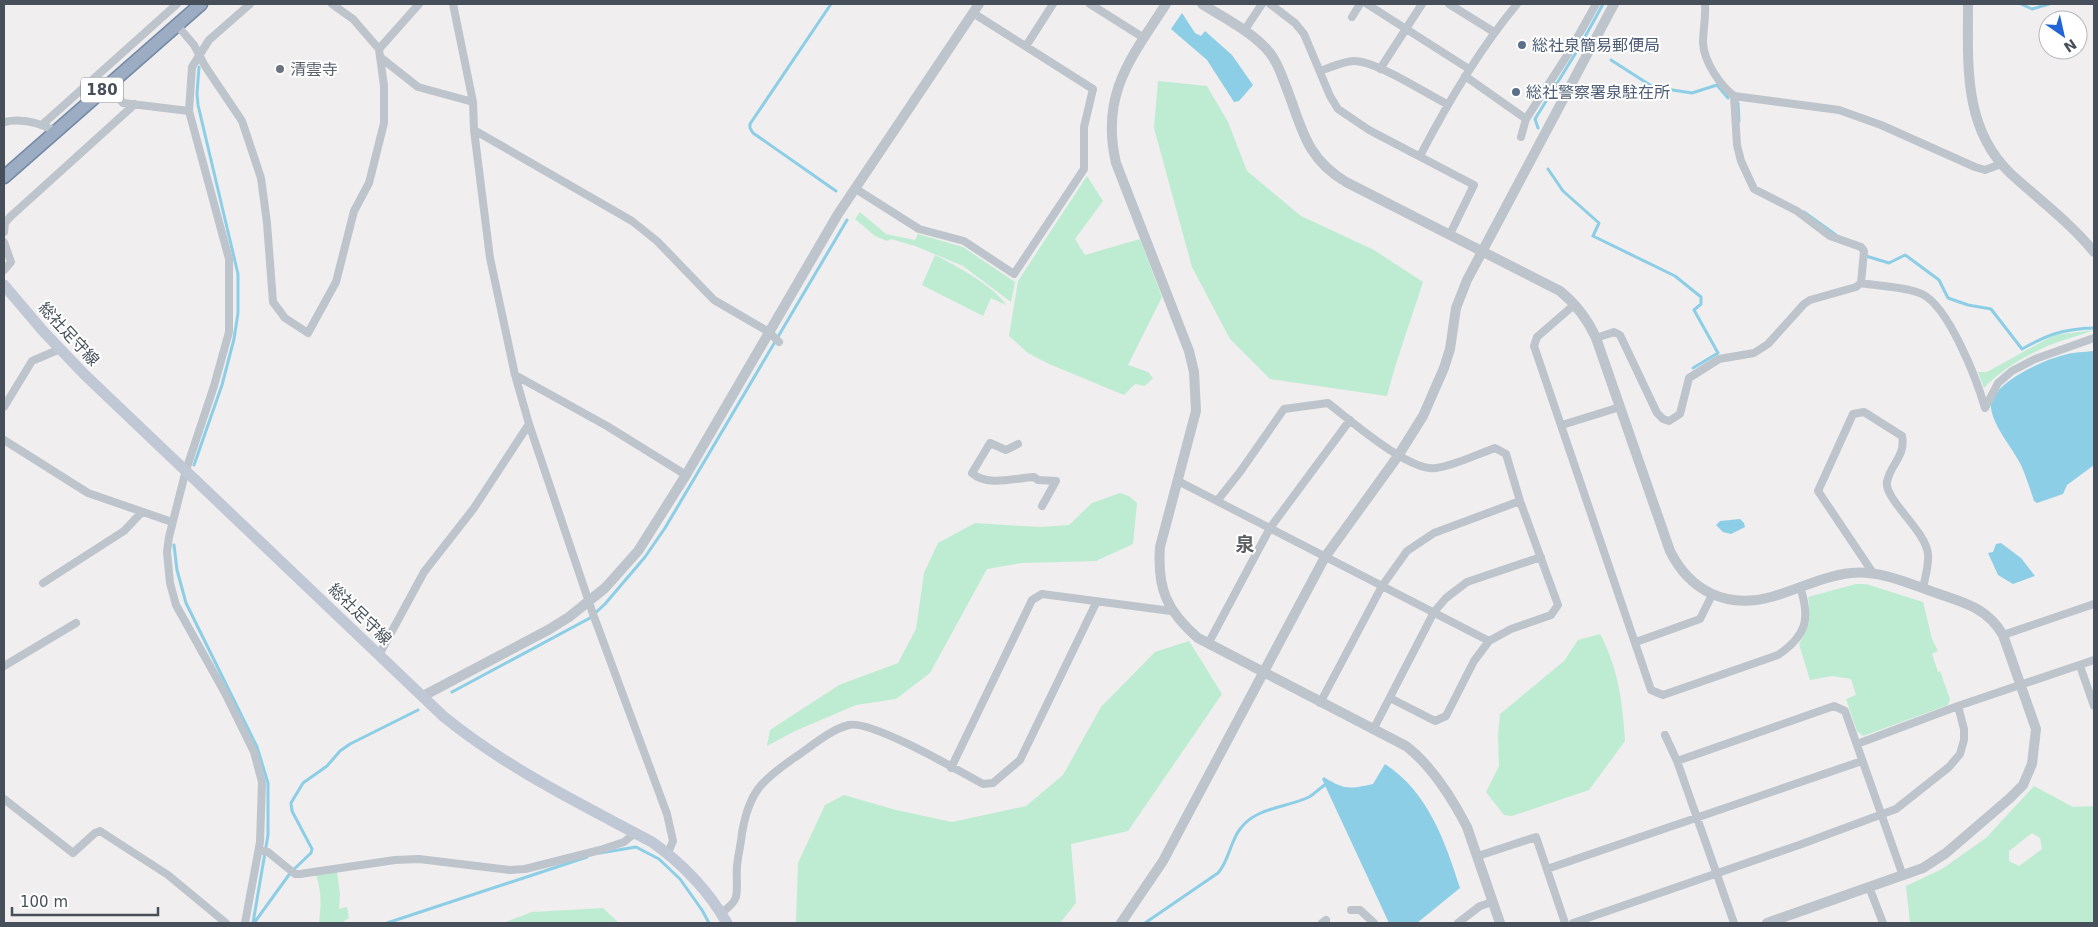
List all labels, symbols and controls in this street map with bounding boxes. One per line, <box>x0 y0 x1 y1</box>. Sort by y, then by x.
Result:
north arrow <box>2038 10 2088 60</box>
place label: 総社泉簡易郵便局 <box>1532 36 1660 55</box>
text: N <box>2061 36 2080 56</box>
marker: 総社泉簡易郵便局 <box>1516 39 1528 51</box>
place label: 清雲寺 <box>290 60 338 79</box>
marker: 清雲寺 <box>274 63 286 75</box>
road number: 180 <box>81 78 123 102</box>
place label: 総社警察署泉駐在所 <box>1526 83 1670 102</box>
marker: 総社警察署泉駐在所 <box>1510 86 1522 98</box>
street label: 総社足守線 <box>35 298 103 370</box>
district label: 泉 <box>1235 533 1255 555</box>
street label: 総社足守線 <box>325 579 395 649</box>
scale bar <box>12 884 159 916</box>
text: 100 m <box>20 893 68 911</box>

